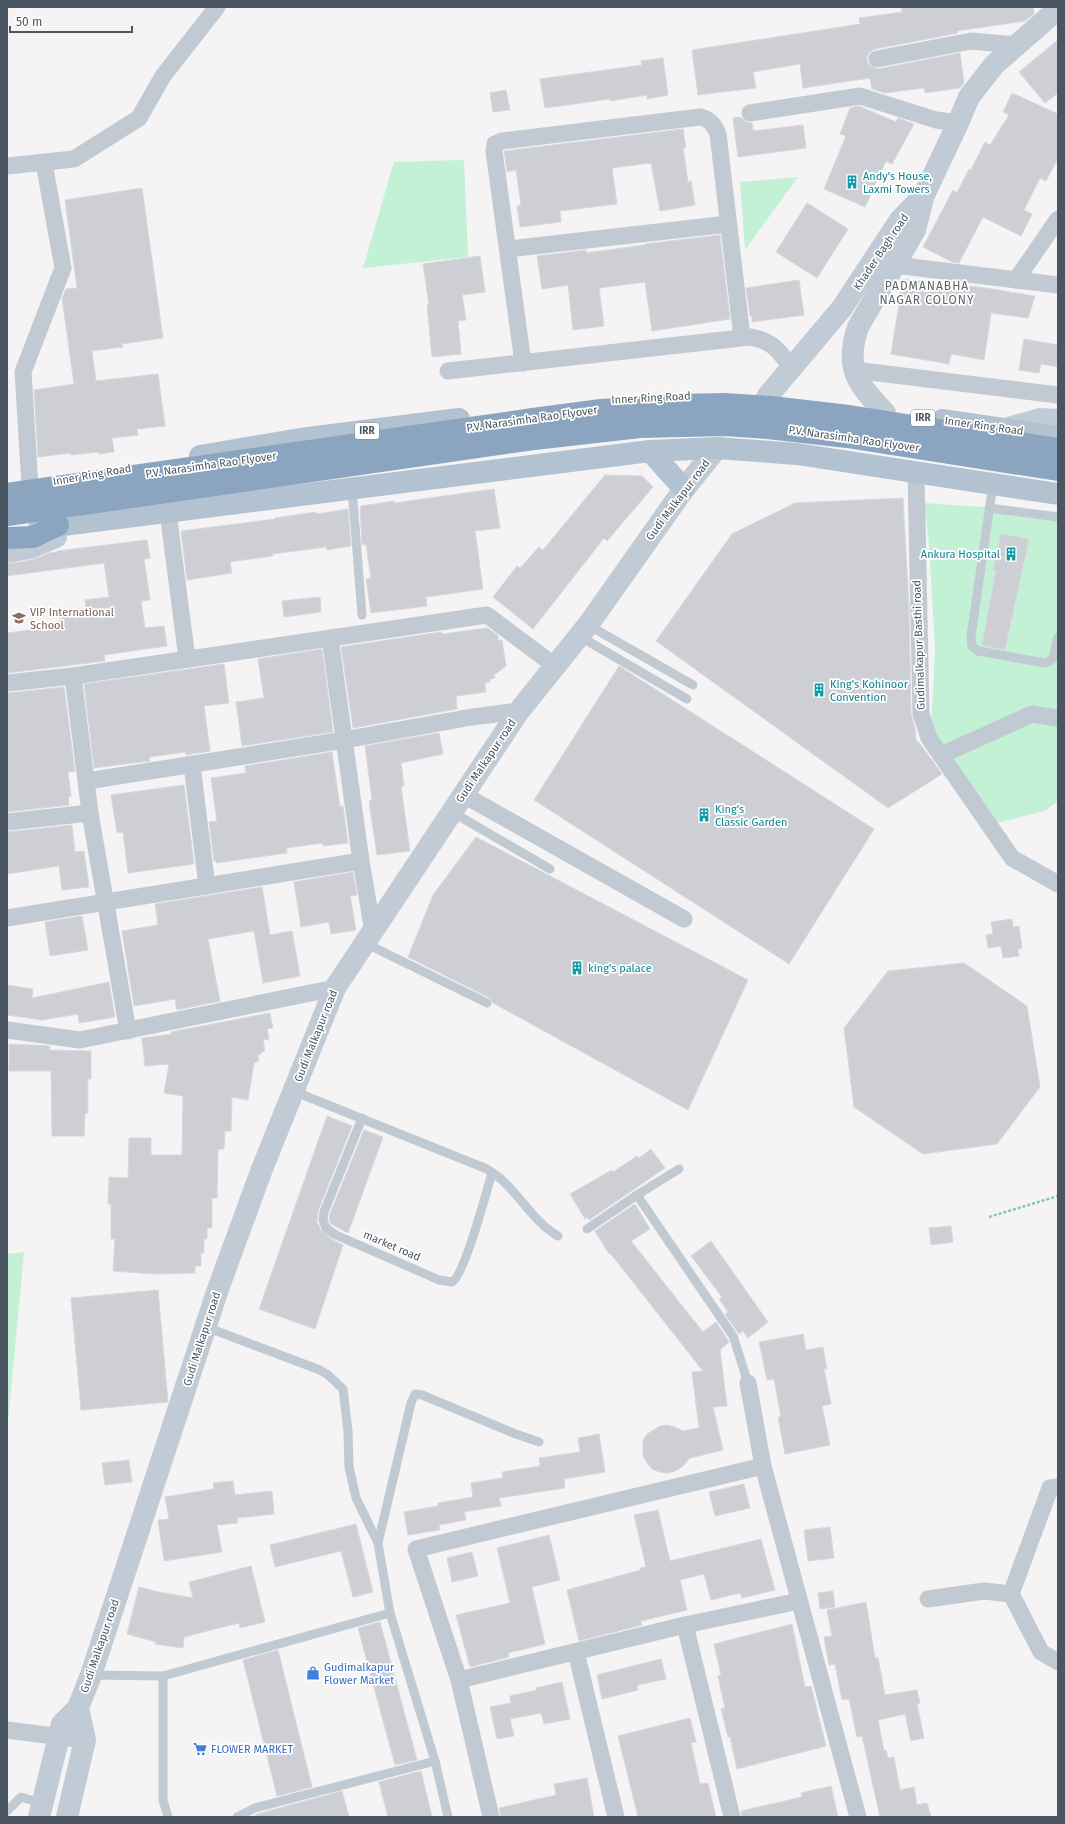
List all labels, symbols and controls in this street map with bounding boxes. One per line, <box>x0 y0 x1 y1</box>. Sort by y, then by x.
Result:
scale bar <box>10 8 132 34</box>
text: 50 m <box>16 15 42 29</box>
place label: Andy's House, Laxmi Towers <box>863 170 932 196</box>
building icon: Andy's House, Laxmi Towers <box>844 174 860 190</box>
street label: Khader Bagh road <box>851 211 911 293</box>
district label: PADMANABHA NAGAR COLONY <box>879 279 975 307</box>
street label: Inner Ring Road <box>611 389 691 407</box>
street label: P.V. Narasimha Rao Flyover <box>466 403 599 435</box>
road number: IRR <box>911 410 935 426</box>
street label: Inner Ring Road <box>944 414 1024 438</box>
road number: IRR <box>355 423 379 439</box>
street label: P.V. Narasimha Rao Flyover <box>788 423 921 455</box>
street label: P.V. Narasimha Rao Flyover <box>145 449 278 481</box>
street label: Gudi Malkapur road <box>643 457 713 543</box>
street label: Inner Ring Road <box>52 462 132 488</box>
building icon: Ankura Hospital <box>1003 546 1019 562</box>
place label: Ankura Hospital <box>921 548 1000 561</box>
street label: Gudimalkapur Basthi road <box>910 580 928 710</box>
place label: VIP International School <box>30 606 114 632</box>
school or university icon: VIP International School <box>11 610 27 626</box>
place label: King's Kohinoor Convention <box>830 678 909 704</box>
building icon: King's Kohinoor Convention <box>811 682 827 698</box>
street label: Gudi Malkapur road <box>453 717 519 805</box>
place label: King's Classic Garden <box>715 803 787 829</box>
building icon: King's Classic Garden <box>696 807 712 823</box>
building icon: king's palace <box>569 960 585 976</box>
place label: king's palace <box>588 962 652 975</box>
street label: Gudi Malkapur road <box>292 988 340 1084</box>
street label: market road <box>361 1228 423 1264</box>
street label: Gudi Malkapur road <box>181 1290 223 1388</box>
street label: Gudi Malkapur road <box>78 1598 122 1694</box>
place label: Gudimalkapur Flower Market <box>324 1661 395 1687</box>
shop icon: Gudimalkapur Flower Market <box>305 1665 321 1681</box>
supermarket icon: FLOWER MARKET <box>192 1741 208 1757</box>
place label: FLOWER MARKET <box>211 1743 293 1756</box>

